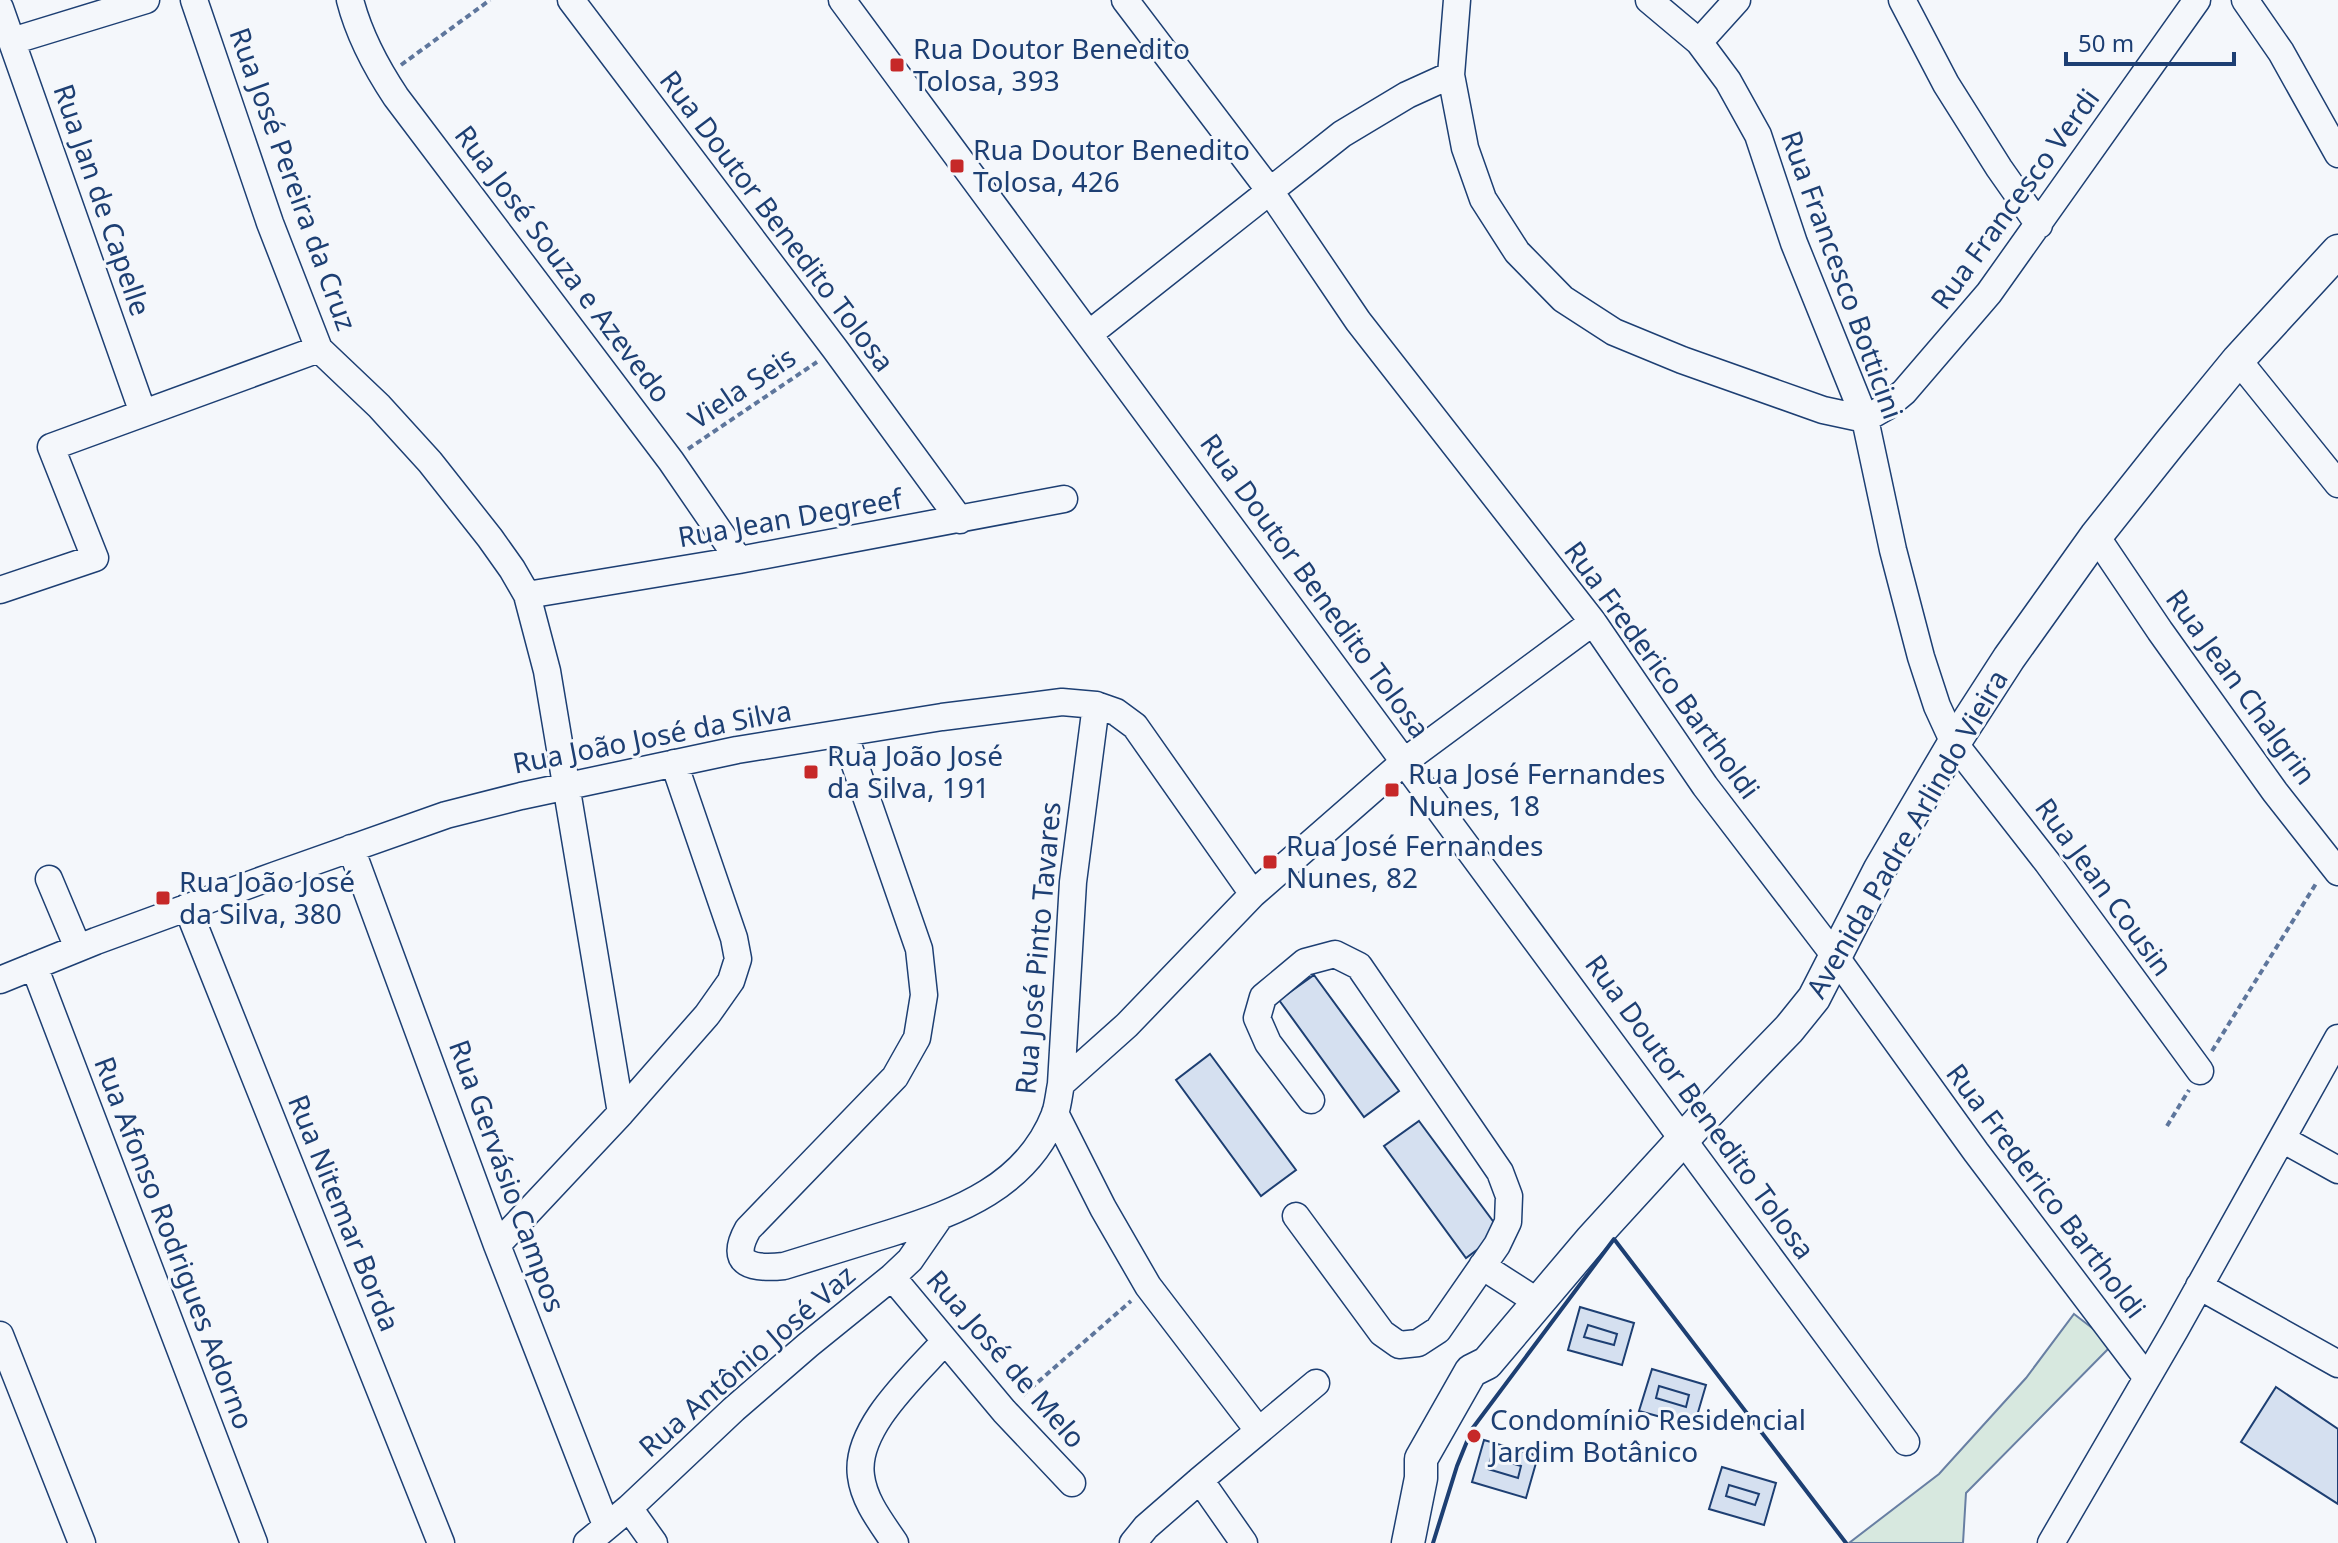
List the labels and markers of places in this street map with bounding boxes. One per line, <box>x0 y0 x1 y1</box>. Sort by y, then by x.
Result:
place label: Rua Doutor Benedito Tolosa, 393 <box>913 29 1190 99</box>
marker: Rua Doutor Benedito Tolosa, 393 <box>888 56 906 74</box>
place label: Rua Doutor Benedito Tolosa, 426 <box>973 130 1250 200</box>
marker: Rua Doutor Benedito Tolosa, 426 <box>948 157 966 175</box>
place label: Rua João José da Silva, 191 <box>827 736 1003 806</box>
place label: Rua José Fernandes Nunes, 18 <box>1408 754 1665 824</box>
marker: Rua João José da Silva, 191 <box>802 763 820 781</box>
marker: Rua José Fernandes Nunes, 18 <box>1383 781 1401 799</box>
place label: Rua José Fernandes Nunes, 82 <box>1286 826 1543 896</box>
marker: Rua José Fernandes Nunes, 82 <box>1261 853 1279 871</box>
place label: Rua João José da Silva, 380 <box>179 862 355 932</box>
marker: Rua João José da Silva, 380 <box>154 889 172 907</box>
place label: Condomínio Residencial Jardim Botânico <box>1487 1400 1806 1470</box>
marker: Condomínio Residencial Jardim Botânico <box>1465 1427 1483 1445</box>

